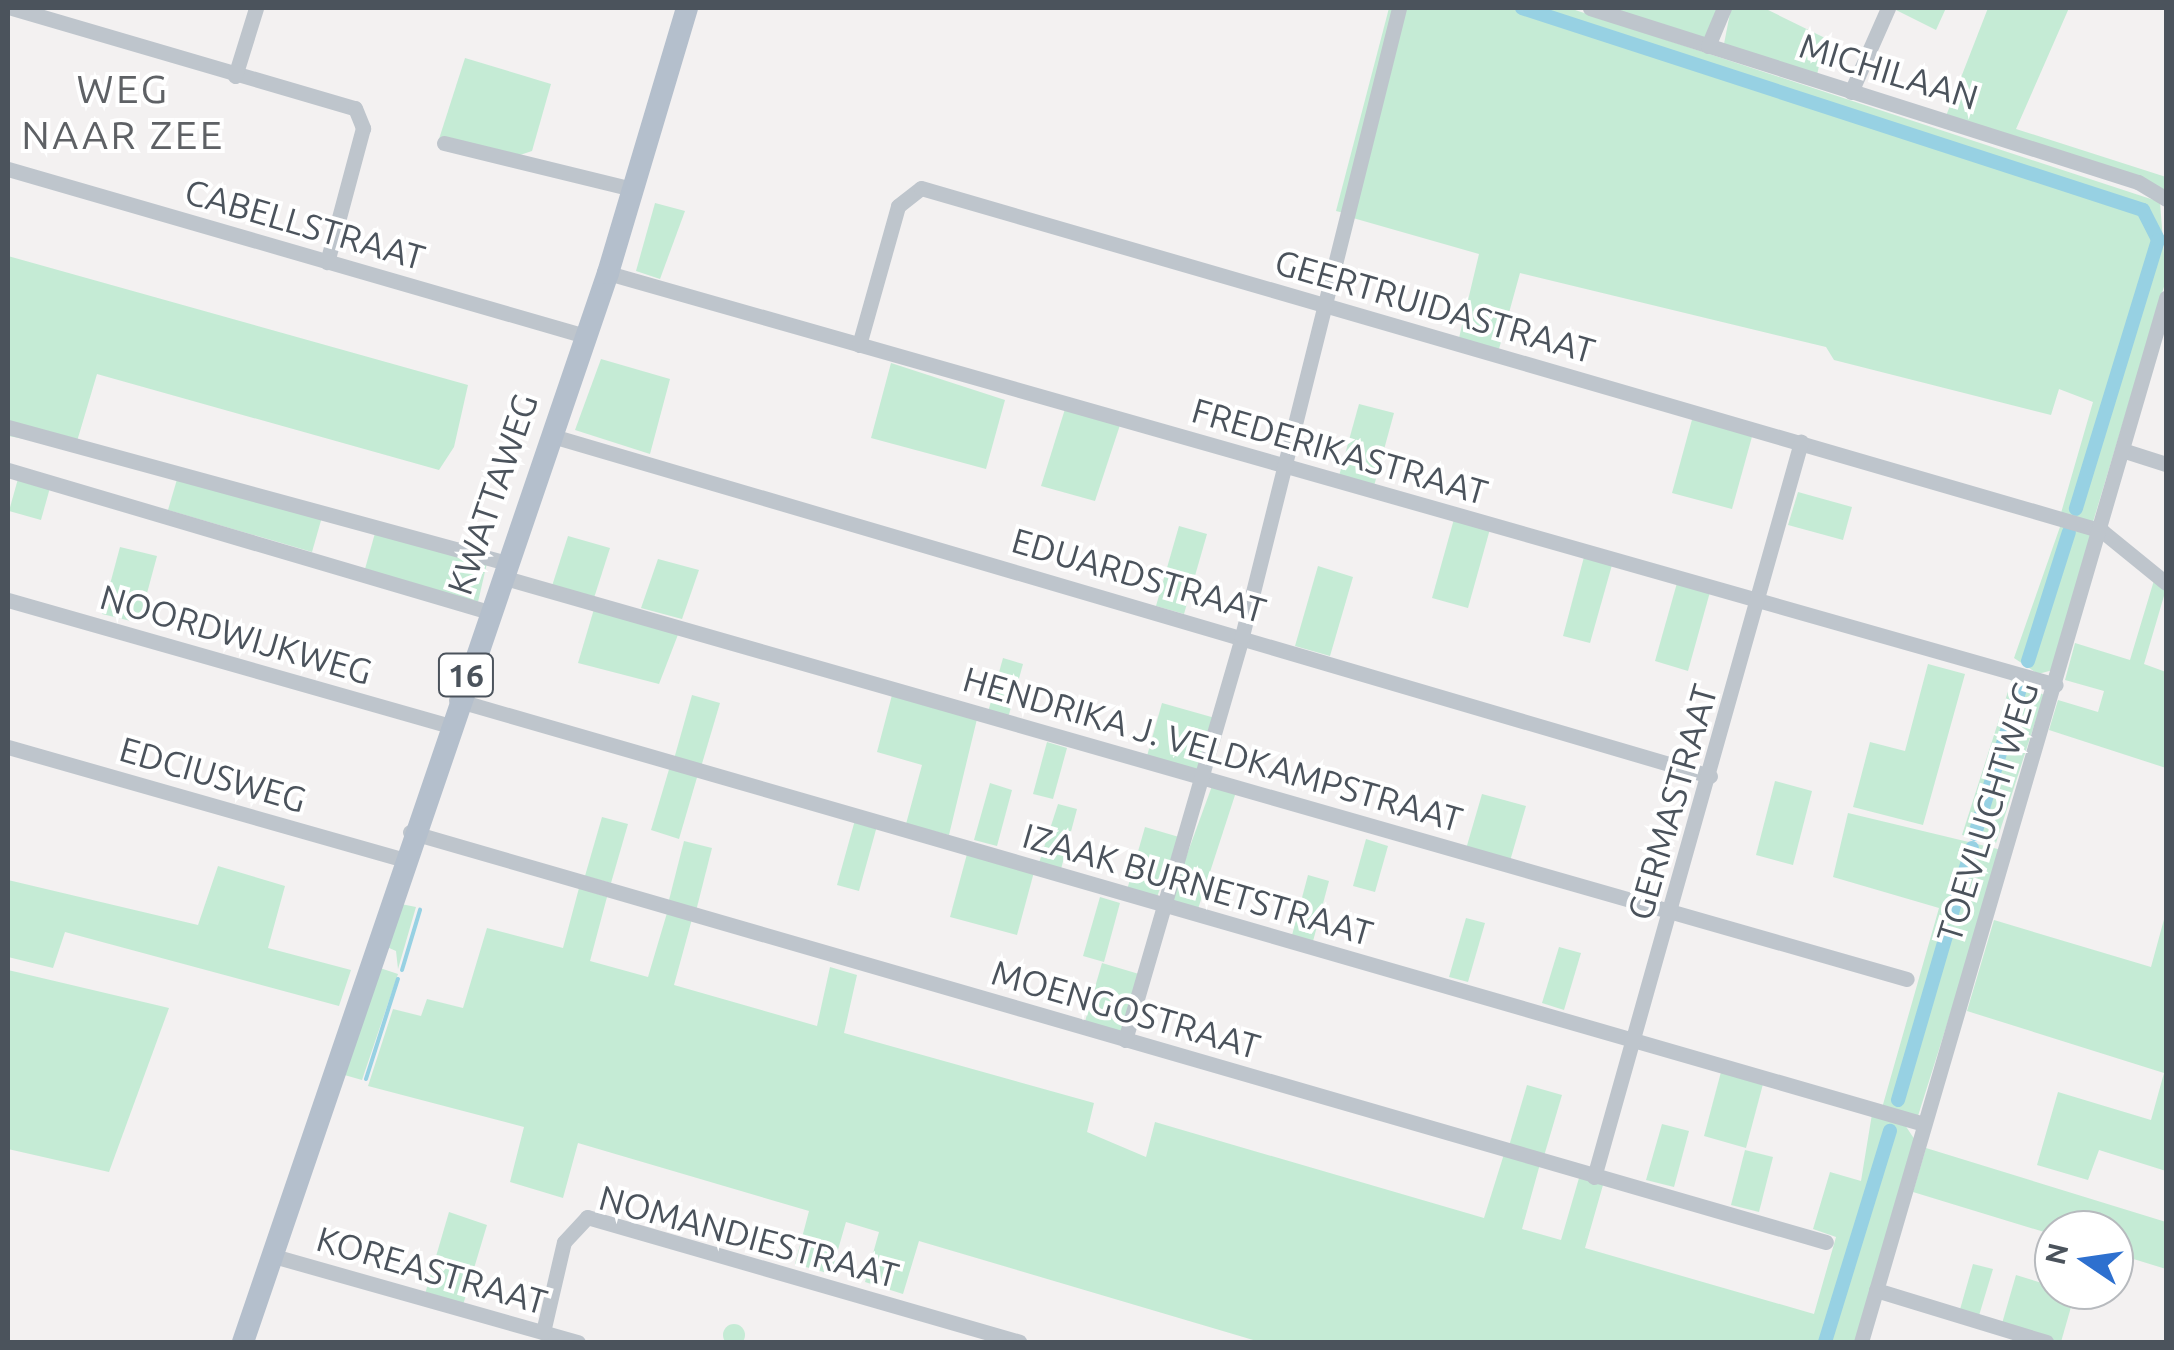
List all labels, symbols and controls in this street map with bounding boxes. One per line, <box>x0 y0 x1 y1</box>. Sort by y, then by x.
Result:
street label: MICHILAAN <box>1795 24 1983 118</box>
district label: WEG NAAR ZEE <box>21 65 225 159</box>
street label: CABELLSTRAAT <box>180 170 430 278</box>
street label: GEERTRUIDASTRAAT <box>1270 240 1600 372</box>
street label: KWATTAWEG <box>438 388 546 600</box>
street label: FREDERIKASTRAAT <box>1187 389 1493 513</box>
street label: EDUARDSTRAAT <box>1007 519 1271 631</box>
street label: NOORDWIJKWEG <box>95 575 377 693</box>
road number: 16 <box>436 648 496 702</box>
street label: HENDRIKA J. VELDKAMPSTRAAT <box>959 658 1467 840</box>
street label: TOEVLUCHTWEG <box>1927 677 2047 947</box>
street label: GERMASTRAAT <box>1618 679 1726 925</box>
street label: EDCIUSWEG <box>115 727 311 821</box>
street label: IZAAK BURNETSTRAAT <box>1018 814 1378 954</box>
street label: MOENGOSTRAAT <box>987 951 1265 1067</box>
street label: NOMANDIESTRAAT <box>595 1176 903 1296</box>
north arrow <box>2034 1210 2134 1310</box>
street label: KOREASTRAAT <box>312 1217 552 1323</box>
text: N <box>2039 1240 2074 1267</box>

